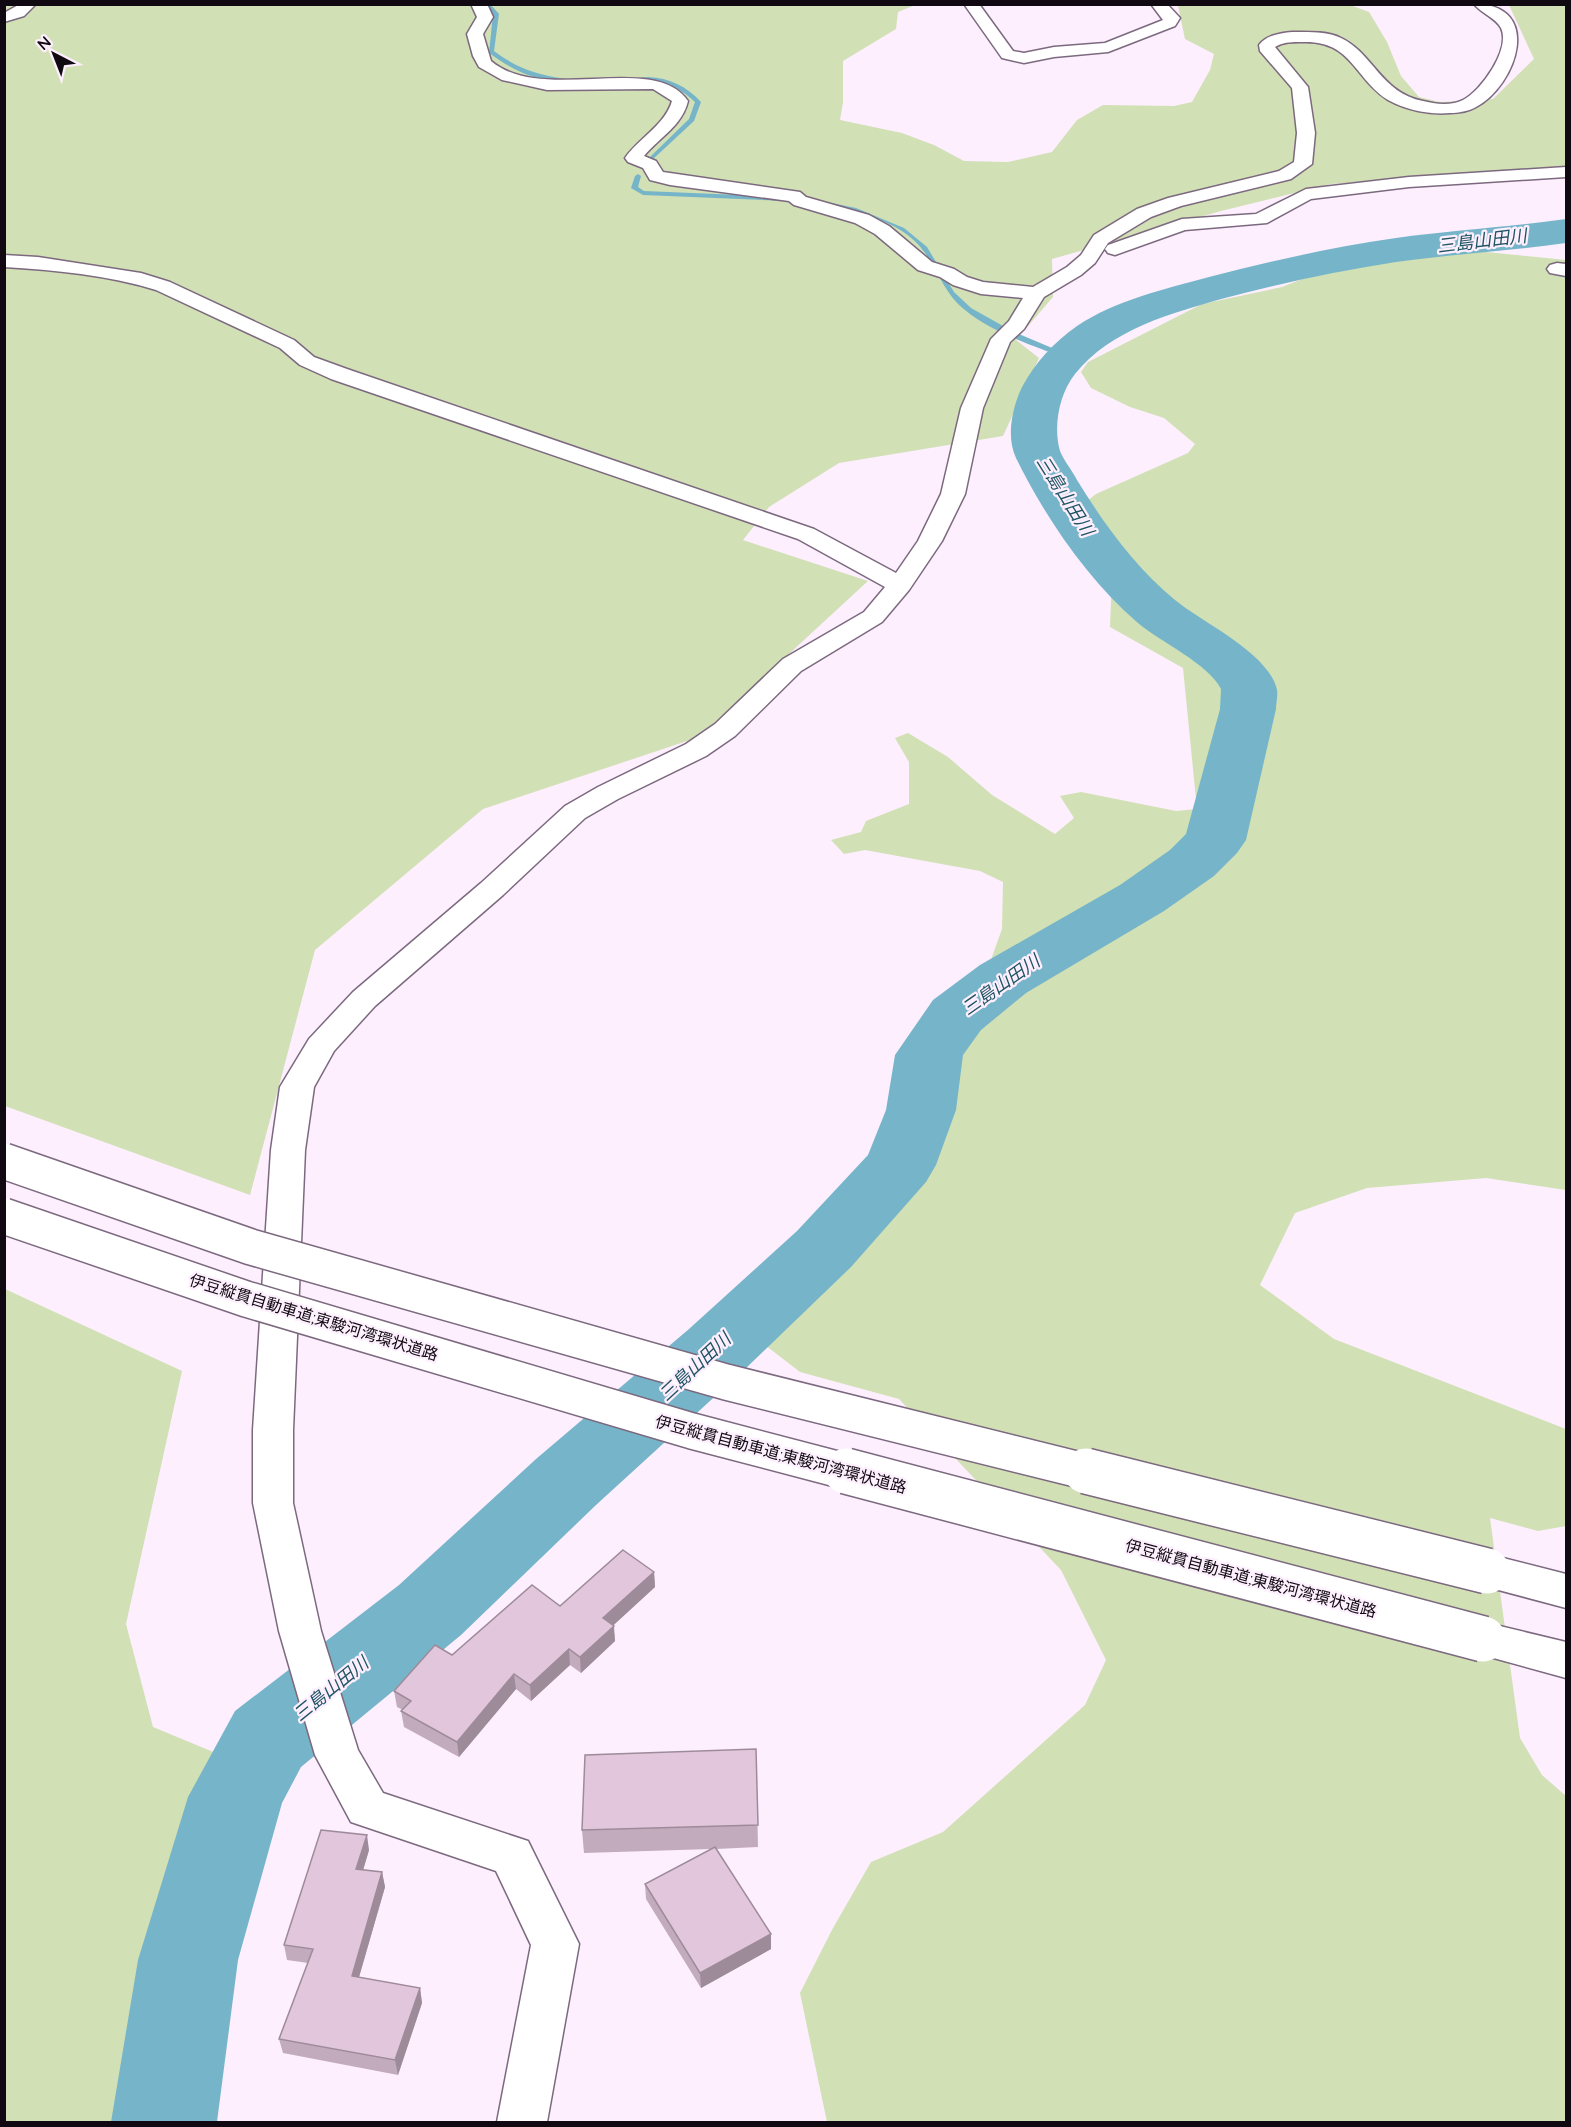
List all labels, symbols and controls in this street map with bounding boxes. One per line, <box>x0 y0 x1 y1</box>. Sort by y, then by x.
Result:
north arrow <box>24 24 84 84</box>
text: N <box>33 31 55 54</box>
water label: 三島山田川 <box>1436 223 1530 257</box>
water label: 三島山田川 <box>1032 451 1100 542</box>
water label: 三島山田川 <box>957 948 1046 1020</box>
street label: 伊豆縦貫自動車道;東駿河湾環状道路 <box>187 1270 441 1364</box>
water label: 三島山田川 <box>654 1326 737 1406</box>
street label: 伊豆縦貫自動車道;東駿河湾環状道路 <box>653 1411 909 1497</box>
street label: 伊豆縦貫自動車道;東駿河湾環状道路 <box>1123 1535 1379 1621</box>
water label: 三島山田川 <box>288 1650 374 1726</box>

